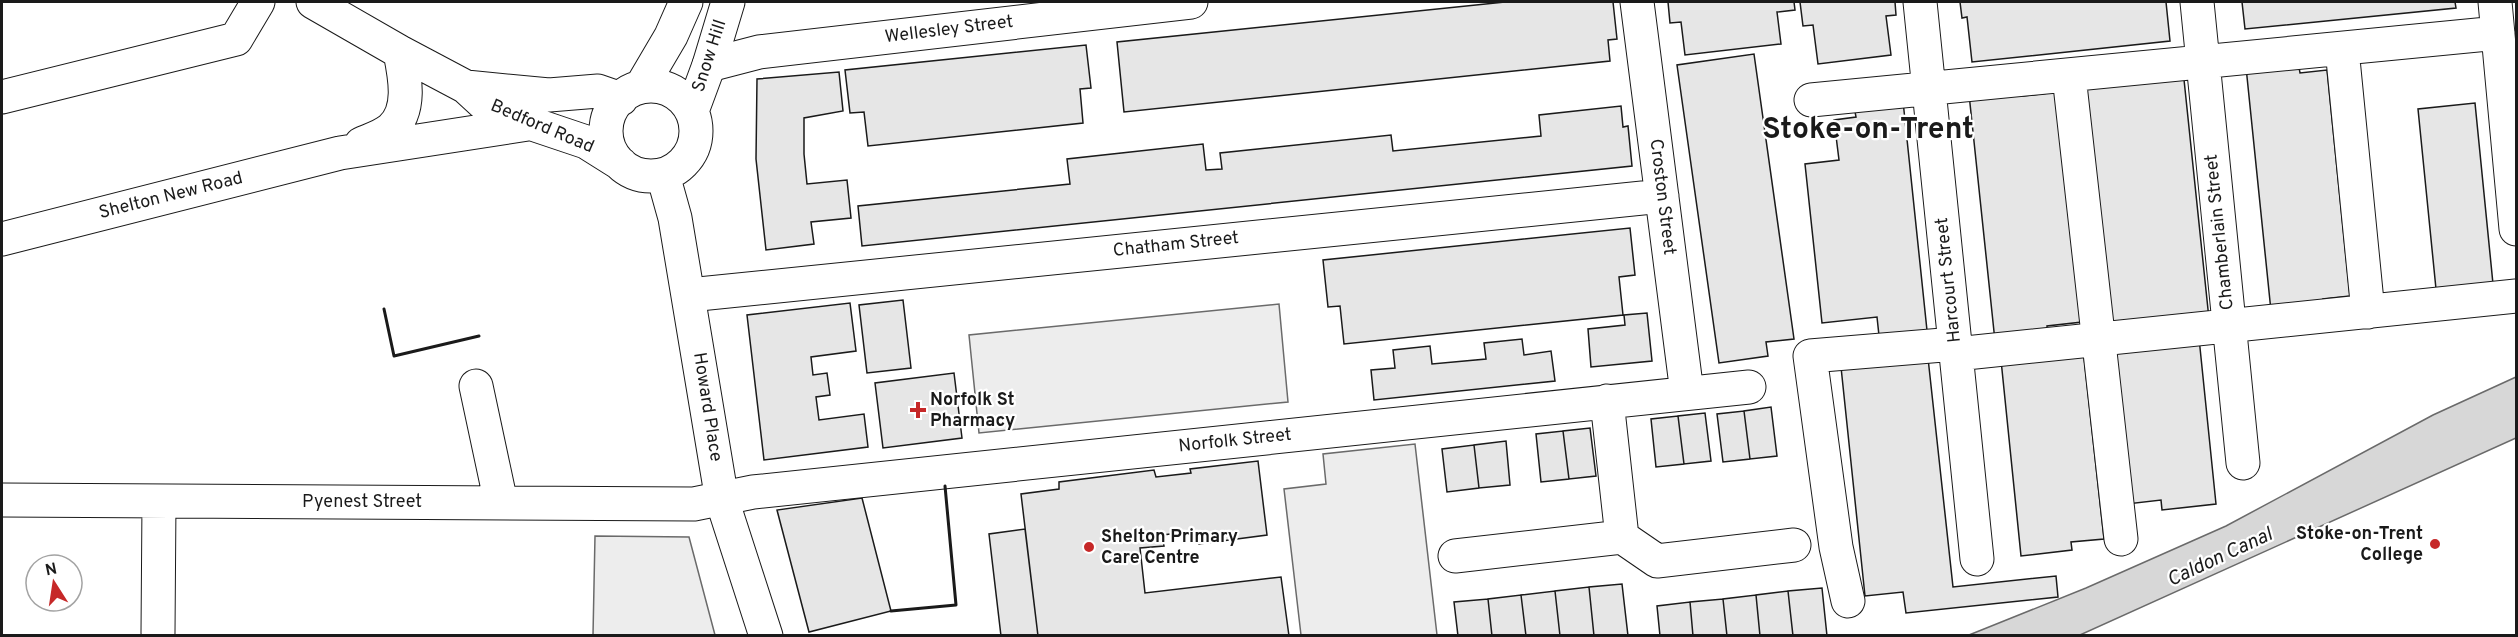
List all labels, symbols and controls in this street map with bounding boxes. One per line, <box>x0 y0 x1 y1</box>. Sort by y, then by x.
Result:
street label: Wellesley Street <box>883 11 1015 49</box>
street label: Snow Hill <box>688 17 732 95</box>
street label: Bedford Road <box>487 95 597 159</box>
district label: Stoke-on-Trent <box>1762 112 1974 149</box>
street label: Croston Street <box>1643 138 1681 256</box>
street label: Chamberlain Street <box>2200 153 2240 311</box>
street label: Shelton New Road <box>97 167 245 225</box>
street label: Harcourt Street <box>1931 216 1967 344</box>
street label: Chatham Street <box>1112 227 1240 263</box>
street label: Howard Place <box>687 351 727 463</box>
place label: Norfolk St Pharmacy <box>930 389 1015 433</box>
marker: Norfolk St Pharmacy <box>911 403 925 417</box>
street label: Norfolk Street <box>1177 424 1293 458</box>
street label: Pyenest Street <box>302 491 422 514</box>
water label: Caldon Canal <box>2163 522 2278 594</box>
place label: Stoke-on-Trent College <box>2296 523 2423 567</box>
place label: Shelton Primary Care Centre <box>1101 526 1238 570</box>
marker: Stoke-on-Trent College <box>2428 537 2442 551</box>
marker: Shelton Primary Care Centre <box>1082 540 1096 554</box>
north arrow <box>24 553 84 613</box>
text: N <box>44 559 59 581</box>

